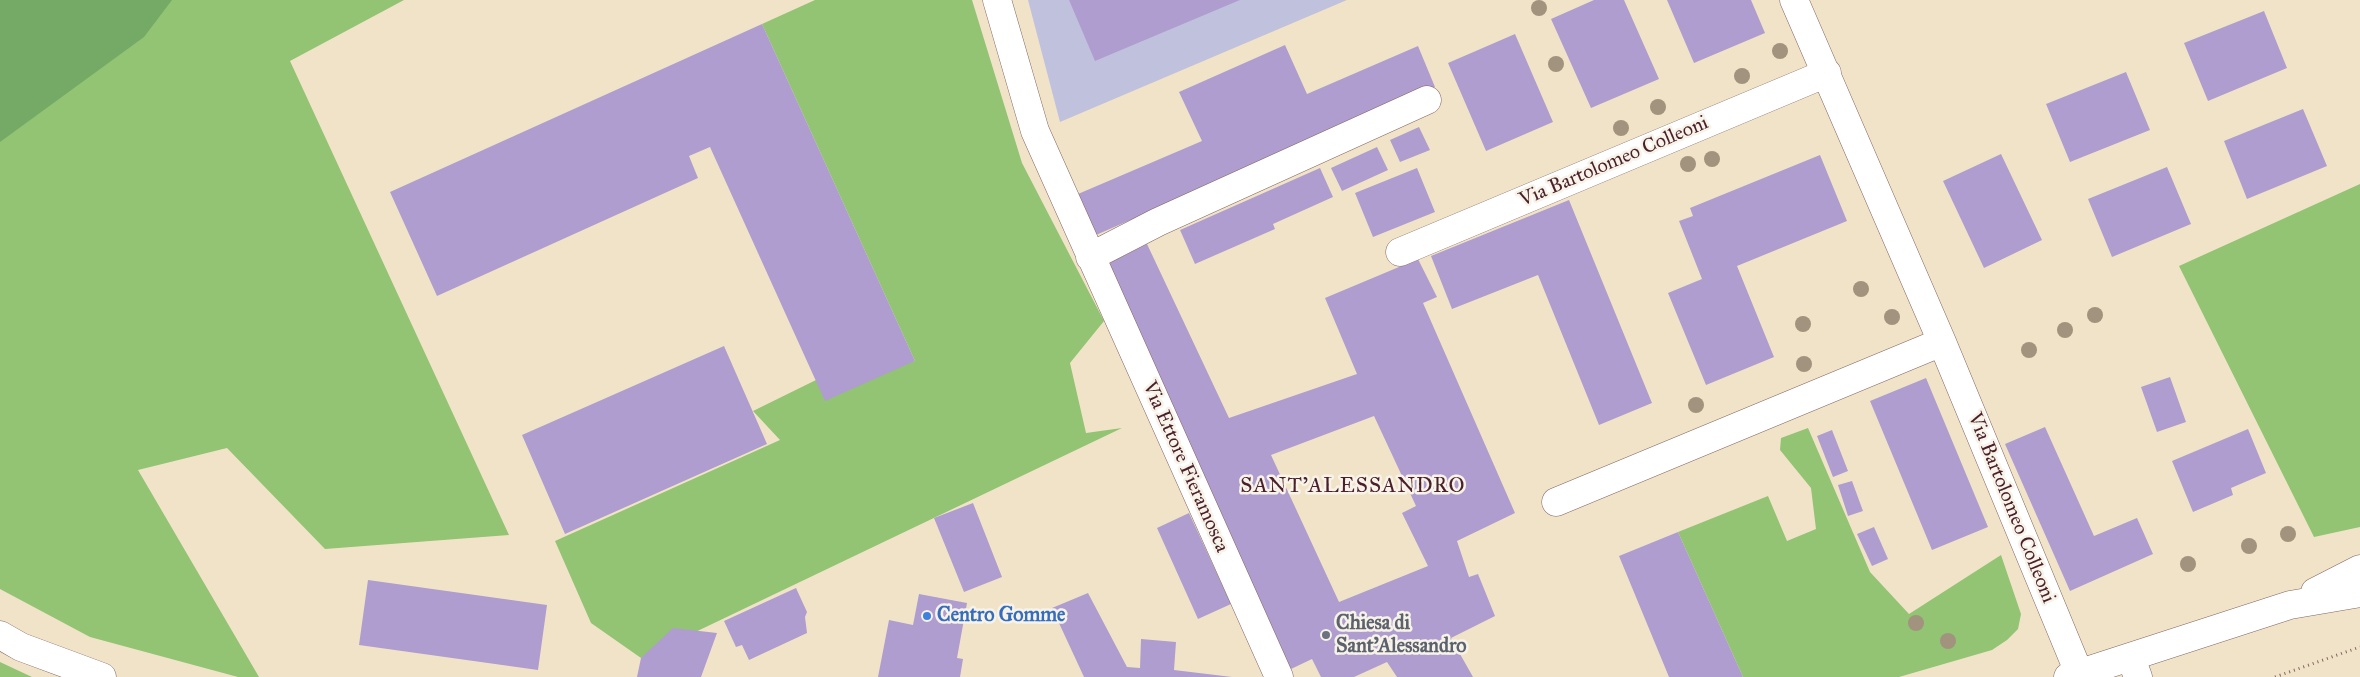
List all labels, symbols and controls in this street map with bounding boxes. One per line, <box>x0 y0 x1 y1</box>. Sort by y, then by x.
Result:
street label: Via Bartolomeo Colleoni <box>1516 111 1712 213</box>
street label: Via Ettore Fieramosca <box>1136 378 1234 556</box>
street label: Via Bartolomeo Colleoni <box>1962 409 2060 607</box>
district label: SANT'ALESSANDRO <box>1238 474 1468 500</box>
place label: Centro Gomme <box>937 604 1065 628</box>
marker: Centro Gomme <box>921 610 933 622</box>
place label: Chiesa di Sant'Alessandro <box>1336 612 1467 659</box>
marker: Chiesa di Sant'Alessandro <box>1320 629 1332 641</box>

